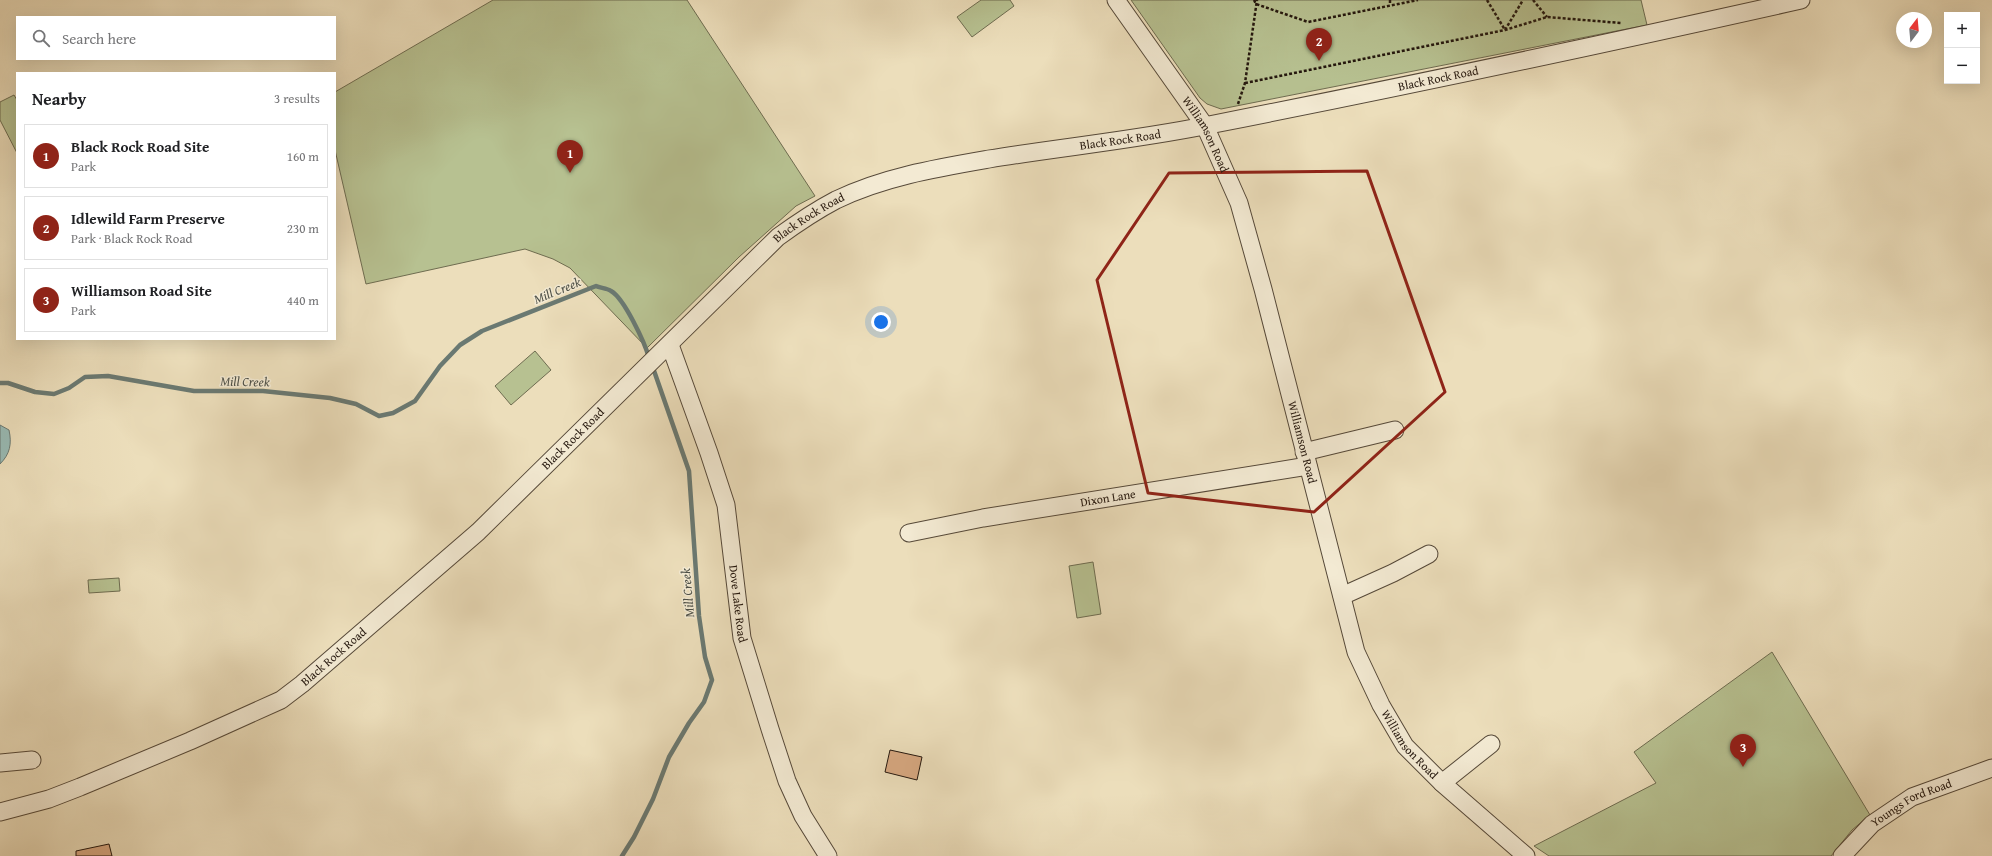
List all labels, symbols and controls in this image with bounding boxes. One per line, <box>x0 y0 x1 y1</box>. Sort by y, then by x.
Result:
north arrow <box>1896 12 1932 48</box>
map controls <box>1944 12 1980 84</box>
button: + <box>1944 12 1980 48</box>
search box <box>16 16 336 60</box>
icon: search <box>30 27 52 49</box>
text: Search here <box>62 28 136 49</box>
pin: 2 <box>1306 28 1332 61</box>
button: − <box>1944 48 1980 84</box>
street label: Black Rock Road <box>1396 61 1481 95</box>
text: Nearby <box>32 86 86 111</box>
text: 3 results <box>274 89 320 108</box>
street label: Williamson Road <box>1179 93 1234 176</box>
street label: Black Rock Road <box>1078 125 1162 154</box>
text: Black Rock Road Site <box>71 136 209 157</box>
pin: 1 <box>557 140 583 173</box>
text: 1 <box>43 147 49 166</box>
text: 160 m <box>287 147 319 166</box>
text: Park <box>71 157 96 176</box>
street label: Black Rock Road <box>768 188 847 246</box>
text: Idlewild Farm Preserve <box>71 208 225 229</box>
text: 2 <box>43 219 49 238</box>
text: 230 m <box>287 219 319 238</box>
text: Park · Black Rock Road <box>71 229 193 248</box>
water label: Mill Creek <box>531 272 584 309</box>
text: Williamson Road Site <box>71 280 212 301</box>
text: 3 <box>43 291 49 310</box>
text: 440 m <box>287 291 319 310</box>
text: Park <box>71 301 96 320</box>
your location <box>871 312 891 332</box>
water label: Mill Creek <box>220 372 270 391</box>
street label: Williamson Road <box>1284 399 1322 486</box>
street label: Black Rock Road <box>537 403 608 473</box>
street label: Dixon Lane <box>1079 485 1137 510</box>
street label: Dove Lake Road <box>725 564 752 645</box>
water label: Mill Creek <box>676 567 699 618</box>
street label: Black Rock Road <box>297 623 370 690</box>
street label: Williamson Road <box>1377 706 1443 783</box>
pin: 3 <box>1730 734 1756 767</box>
street label: Youngs Ford Road <box>1867 774 1955 831</box>

